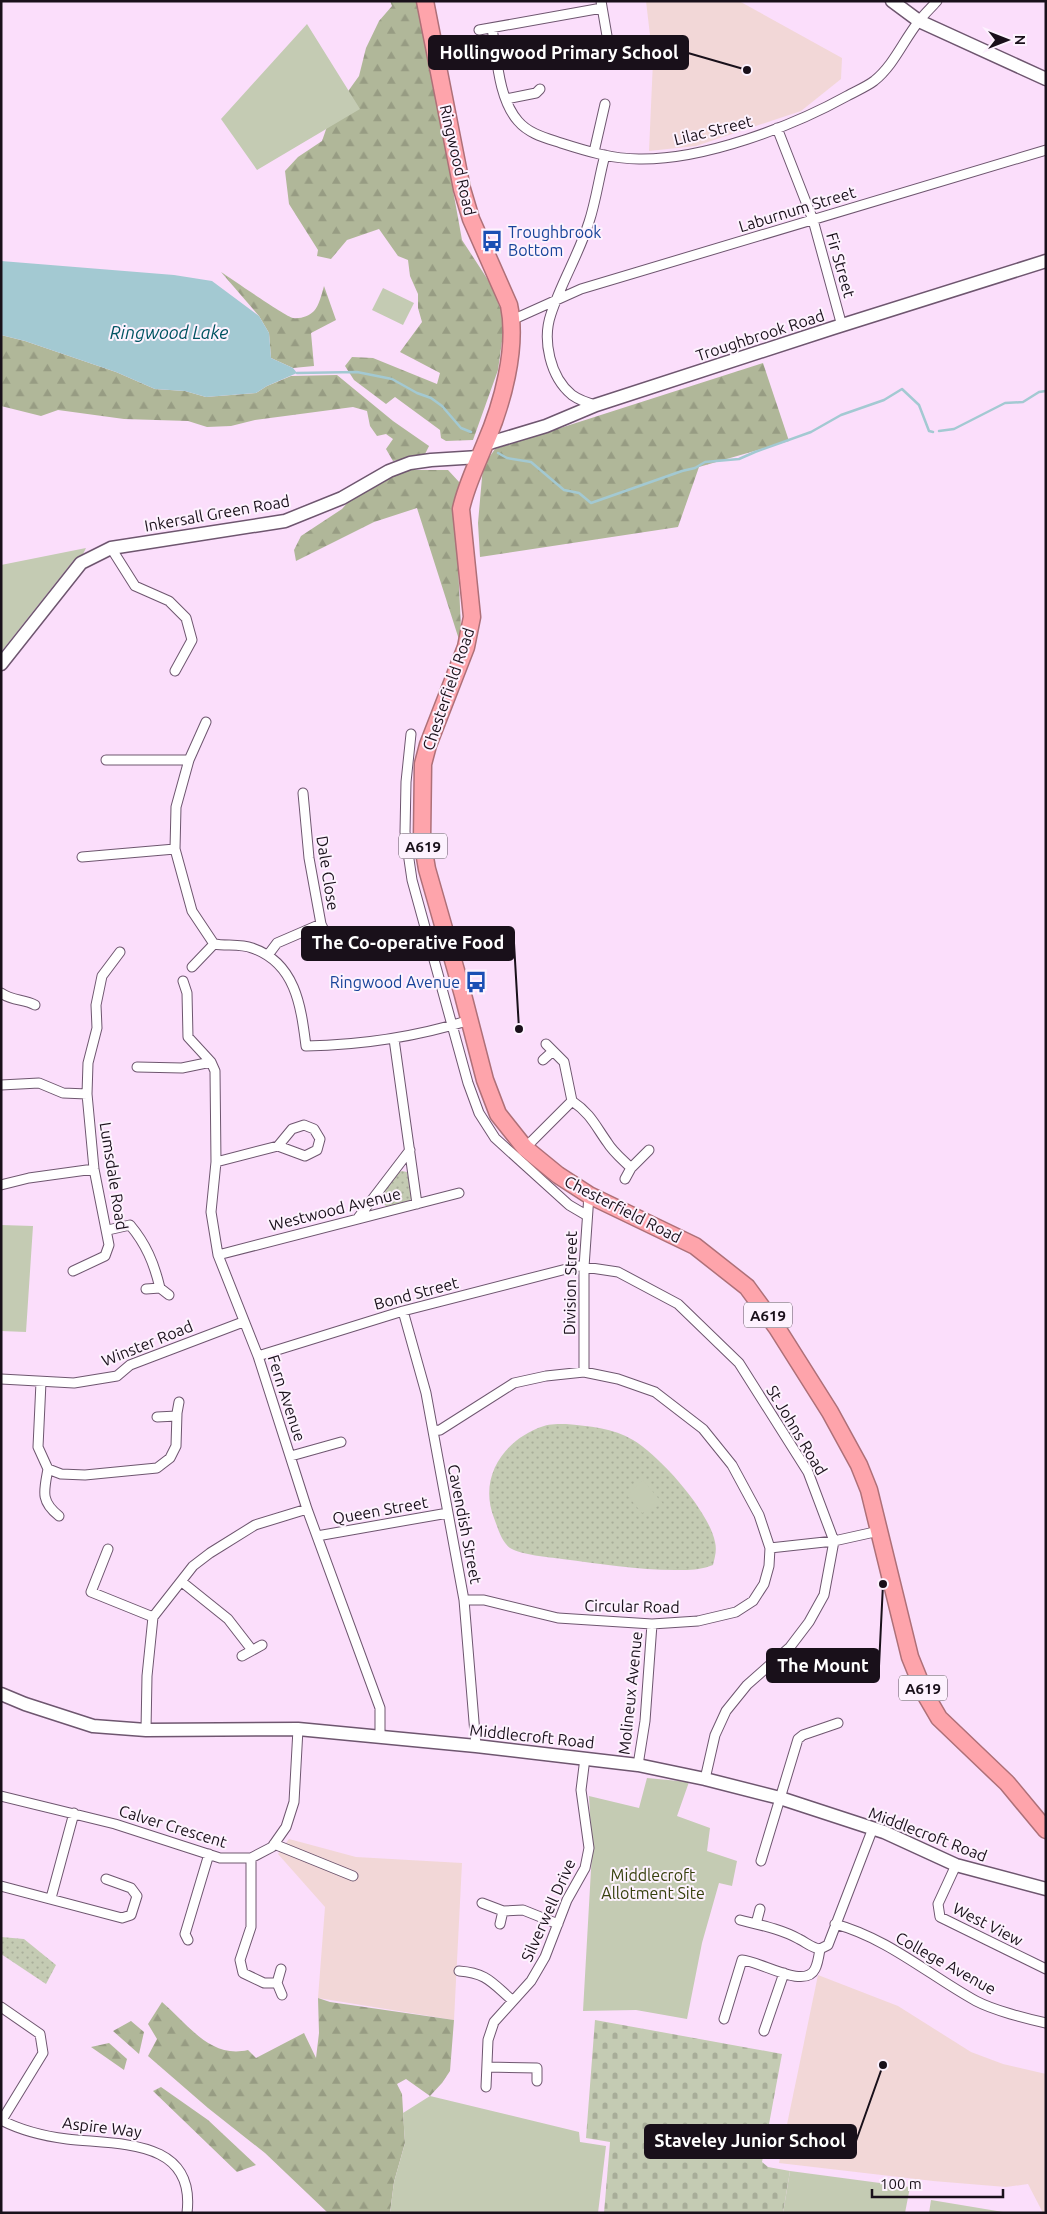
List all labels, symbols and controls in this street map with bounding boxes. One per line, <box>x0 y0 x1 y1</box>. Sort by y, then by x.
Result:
north arrow <box>982 15 1032 65</box>
text: N <box>1012 35 1028 45</box>
callout: Hollingwood Primary School <box>429 36 688 69</box>
text: Hollingwood Primary School <box>440 42 679 62</box>
street label: Ringwood Road <box>436 103 480 217</box>
street label: Lilac Street <box>672 111 755 148</box>
street label: Laburnum Street <box>736 182 858 235</box>
place label: Troughbrook Bottom <box>508 223 601 259</box>
bus stop icon: Troughbrook Bottom <box>479 228 505 254</box>
street label: Fir Street <box>823 230 859 300</box>
street label: Troughbrook Road <box>694 306 826 364</box>
water label: Ringwood Lake <box>110 322 228 342</box>
street label: Inkersall Green Road <box>143 491 291 535</box>
street label: Chesterfield Road <box>419 625 477 753</box>
street label: Dale Close <box>313 834 343 912</box>
road number: A619 <box>399 834 447 858</box>
callout: The Co-operative Food <box>302 927 514 960</box>
text: The Co-operative Food <box>312 932 504 952</box>
bus stop icon: Ringwood Avenue <box>463 969 489 995</box>
place label: Ringwood Avenue <box>330 973 460 991</box>
street label: Lumsdale Road <box>97 1121 131 1231</box>
street label: Chesterfield Road <box>562 1172 684 1246</box>
street label: Westwood Avenue <box>267 1184 403 1234</box>
street label: Division Street <box>560 1230 580 1335</box>
street label: Bond Street <box>372 1273 461 1313</box>
road number: A619 <box>744 1302 792 1328</box>
street label: Winster Road <box>99 1317 195 1369</box>
street label: Fern Avenue <box>265 1352 309 1444</box>
street label: St Johns Road <box>763 1382 831 1478</box>
street label: Cavendish Street <box>445 1463 486 1586</box>
street label: Queen Street <box>331 1493 430 1527</box>
street label: Circular Road <box>584 1596 680 1616</box>
street label: Molineux Avenue <box>615 1630 645 1756</box>
callout: The Mount <box>767 1649 879 1682</box>
text: The Mount <box>777 1655 869 1675</box>
road number: A619 <box>899 1676 947 1700</box>
street label: Middlecroft Road <box>469 1720 595 1752</box>
street label: Calver Crescent <box>117 1801 230 1851</box>
street label: Middlecroft Road <box>866 1803 990 1865</box>
street label: Silverwell Drive <box>517 1856 579 1964</box>
park label: Middlecroft Allotment Site <box>601 1866 705 1902</box>
street label: West View <box>950 1899 1027 1950</box>
street label: College Avenue <box>893 1928 999 1998</box>
street label: Aspire Way <box>61 2113 143 2141</box>
callout: Staveley Junior School <box>645 2125 856 2158</box>
text: Staveley Junior School <box>654 2130 846 2150</box>
scale bar <box>872 2166 1003 2198</box>
text: 100 m <box>880 2175 922 2192</box>

